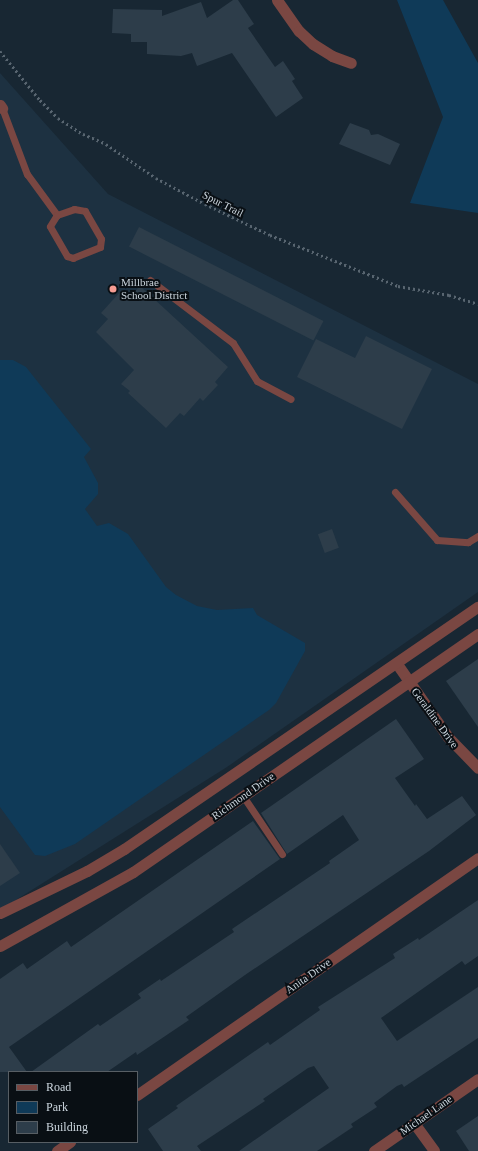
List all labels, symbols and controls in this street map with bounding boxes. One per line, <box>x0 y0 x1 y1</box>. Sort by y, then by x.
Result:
street label: Spur Trail <box>200 188 246 220</box>
place label: Millbrae School District <box>121 276 187 302</box>
marker: Millbrae School District <box>108 284 118 294</box>
street label: Geraldine Drive <box>409 685 461 751</box>
street label: Richmond Drive <box>209 769 277 823</box>
street label: Anita Drive <box>283 956 333 996</box>
legend <box>8 1071 138 1143</box>
text: Road <box>46 1080 71 1094</box>
street label: Michael Lane <box>397 1092 455 1138</box>
text: Park <box>46 1100 68 1114</box>
text: Building <box>46 1120 88 1134</box>

